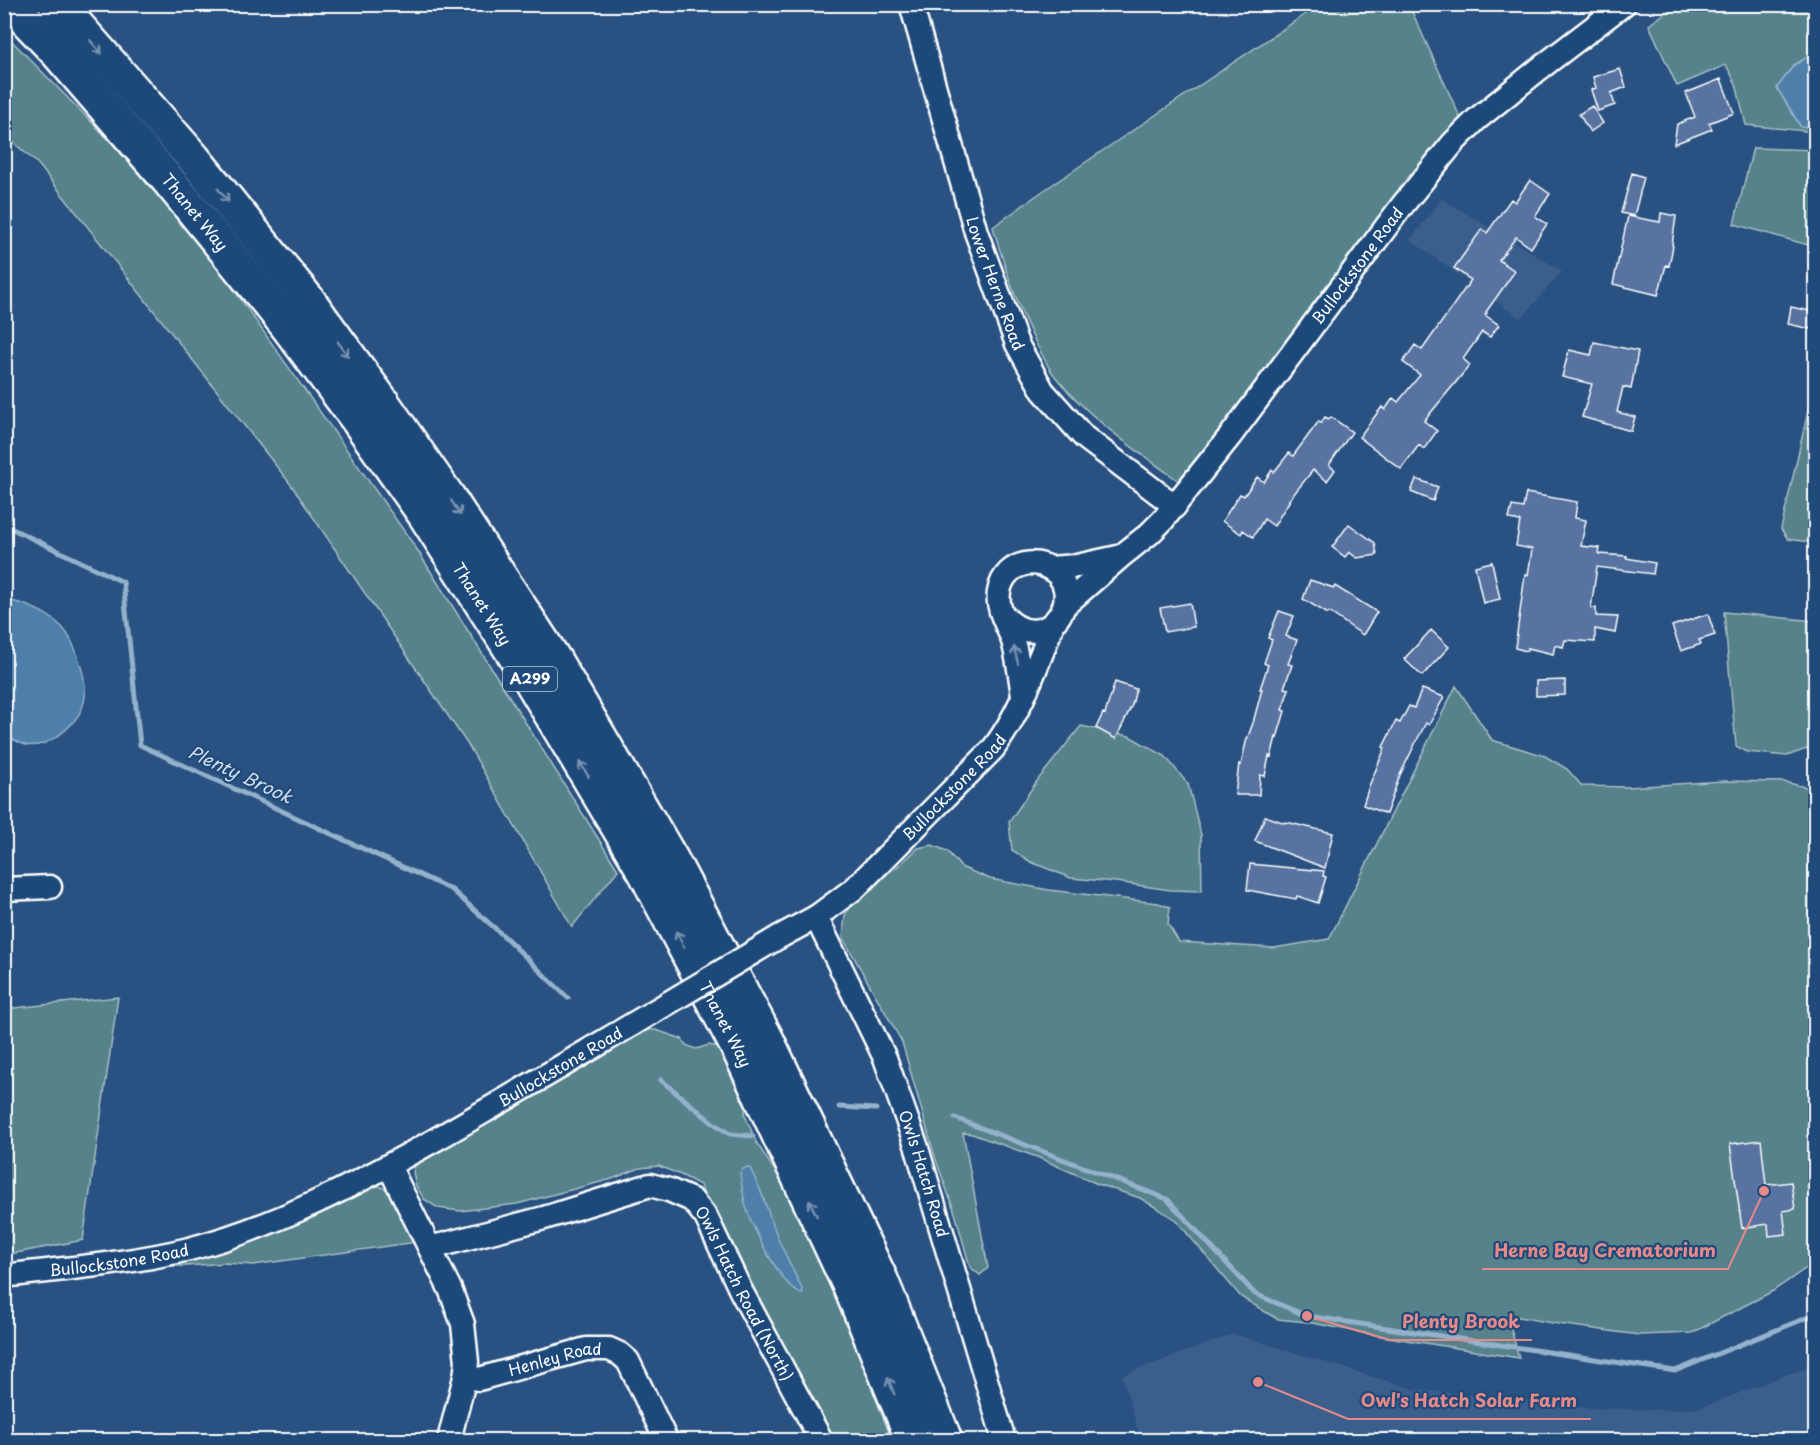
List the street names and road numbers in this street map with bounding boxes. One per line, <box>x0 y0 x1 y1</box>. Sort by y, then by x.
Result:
street label: Thanet Way <box>157 168 235 256</box>
street label: Bullockstone Road <box>1305 201 1408 329</box>
street label: Lower Herne Road <box>961 214 1031 355</box>
street label: Thanet Way <box>447 557 518 650</box>
road number: A299 <box>503 667 557 691</box>
street label: Bullockstone Road <box>896 729 1011 845</box>
street label: Thanet Way <box>694 977 758 1071</box>
street label: Bullockstone Road <box>493 1020 627 1112</box>
street label: Owls Hatch Road <box>893 1106 956 1240</box>
street label: Owls Hatch Road (North) <box>690 1200 800 1385</box>
street label: Bullockstone Road <box>48 1237 191 1282</box>
street label: Henley Road <box>505 1336 602 1381</box>

